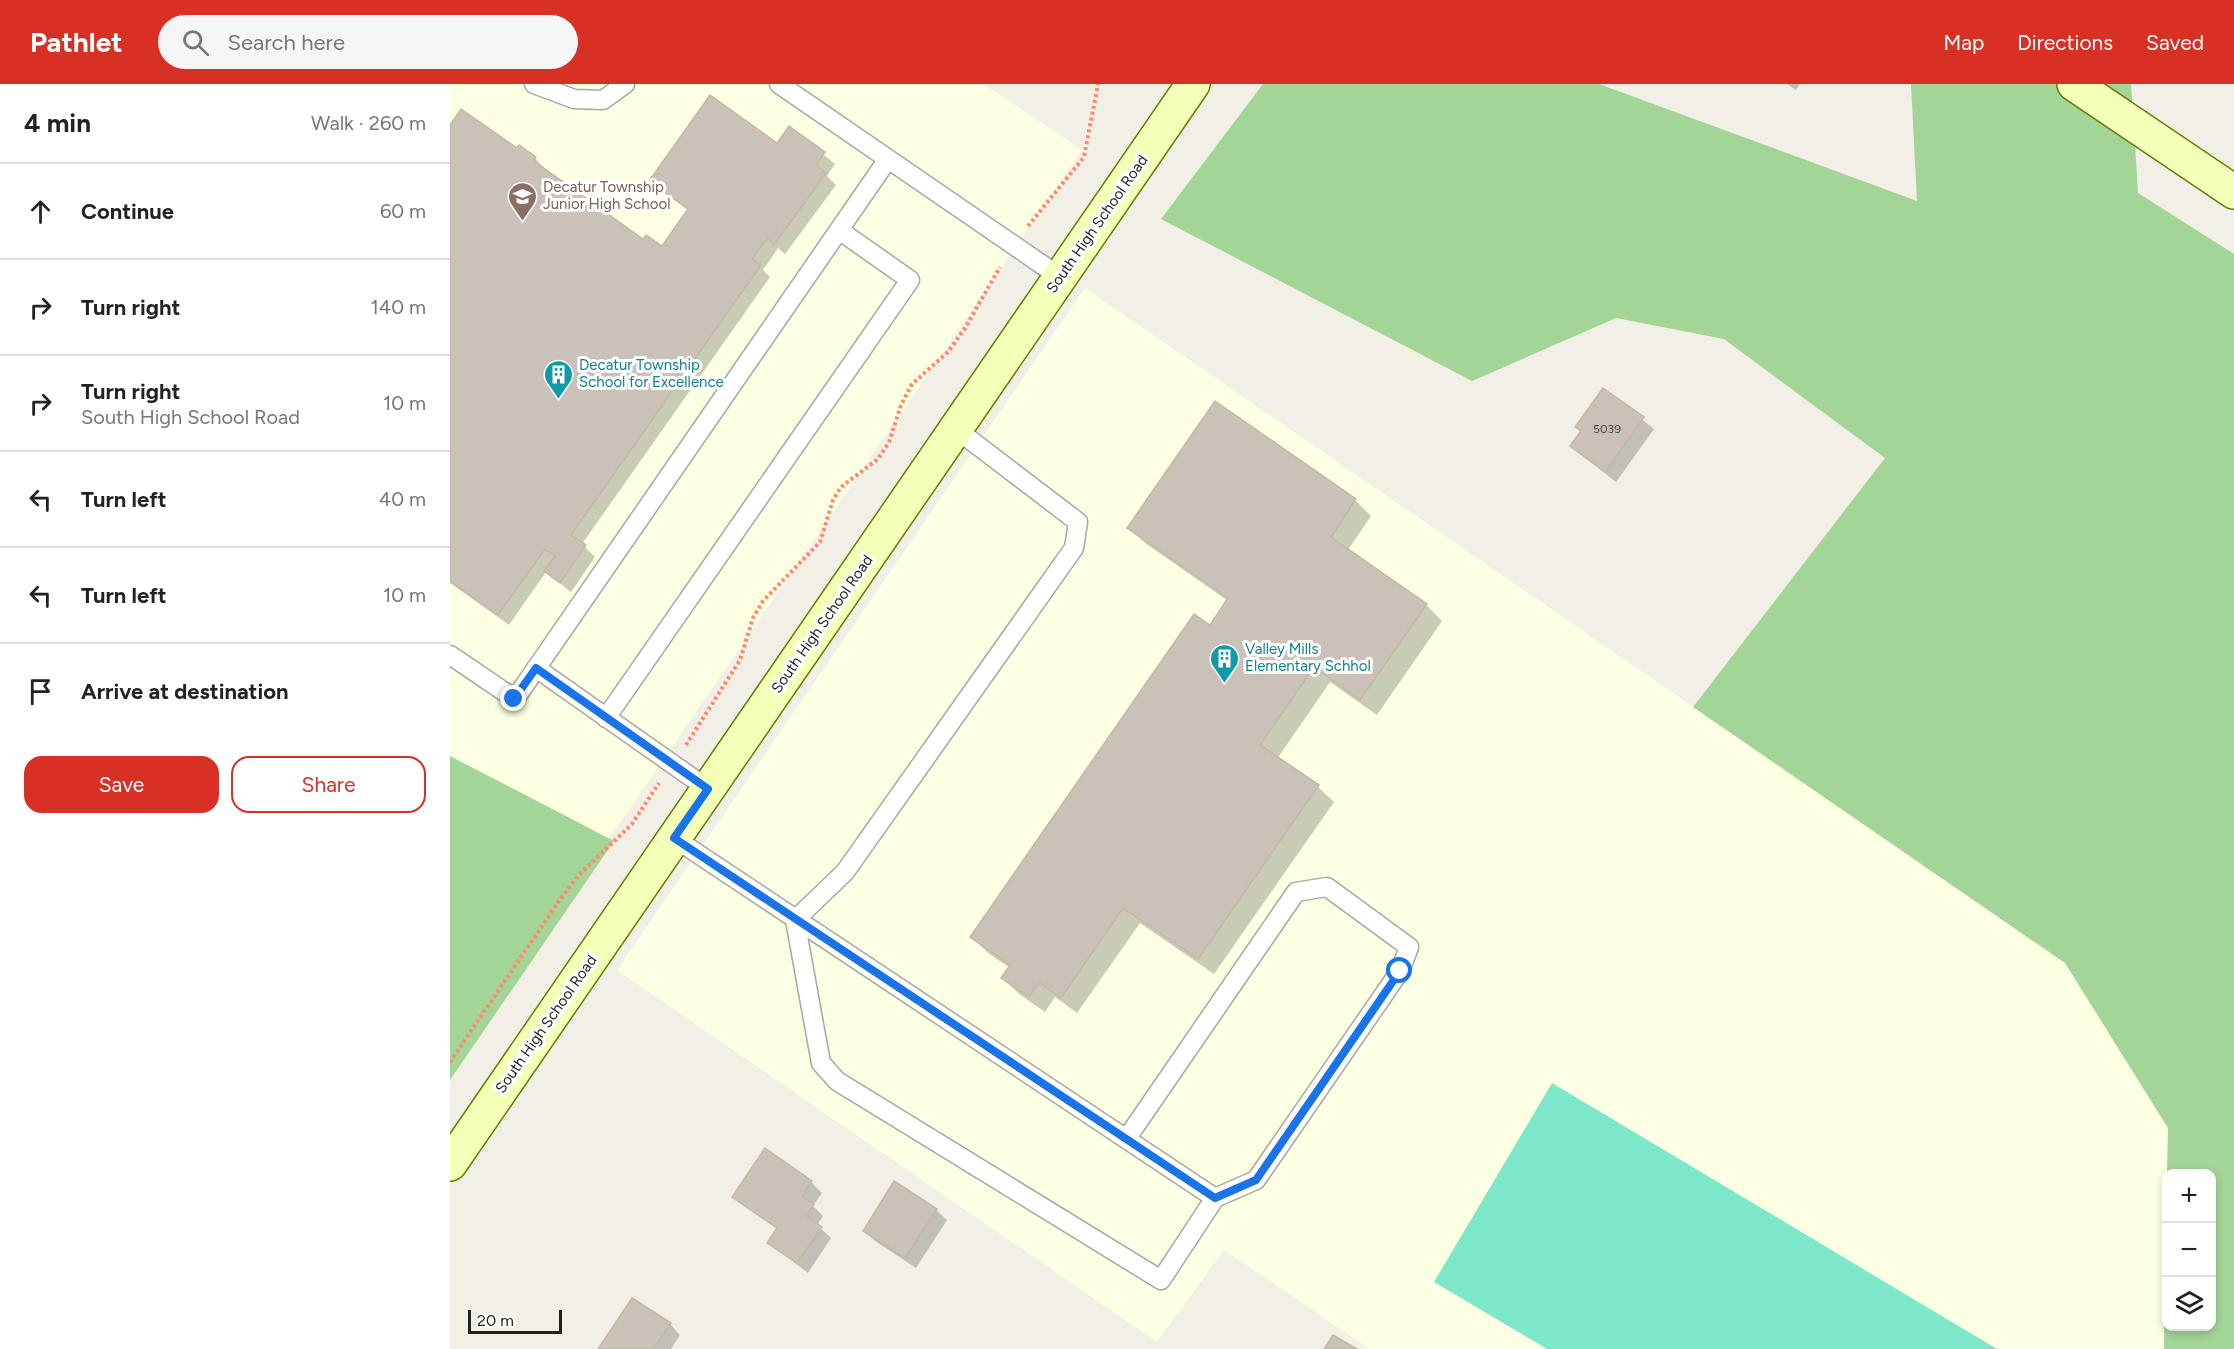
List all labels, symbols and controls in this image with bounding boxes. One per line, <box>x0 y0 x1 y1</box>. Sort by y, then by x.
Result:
search box <box>158 15 578 69</box>
text: Pathlet <box>30 25 122 59</box>
icon: search <box>179 26 212 59</box>
text: Search here <box>227 29 345 56</box>
text: Map <box>1943 30 1984 55</box>
text: Directions <box>2017 30 2113 55</box>
text: Saved <box>2146 30 2204 55</box>
text: 4 min <box>24 107 91 139</box>
text: Walk · 260 m <box>311 111 426 135</box>
street label: South High School Road <box>1043 152 1151 296</box>
place label: Decatur Township Junior High School <box>543 178 670 213</box>
school or university icon: Decatur Township Junior High School <box>506 180 538 222</box>
icon: ahead <box>24 195 57 228</box>
text: Continue <box>81 198 174 225</box>
text: 60 m <box>380 199 426 223</box>
icon: right <box>24 291 57 324</box>
text: Turn right <box>81 294 180 321</box>
text: 140 m <box>371 295 426 319</box>
place label: Decatur Township School for Excellence <box>579 356 724 391</box>
building icon: Decatur Township School for Excellence <box>542 358 574 400</box>
text: Turn right <box>81 378 180 405</box>
icon: right <box>24 387 57 420</box>
text: 10 m <box>383 391 426 415</box>
text: South High School Road <box>81 405 300 429</box>
house number: 5039 <box>1593 422 1621 436</box>
icon: left <box>24 483 57 516</box>
text: Turn left <box>81 486 167 513</box>
text: 40 m <box>379 487 426 511</box>
street label: South High School Road <box>768 552 876 696</box>
icon: left <box>24 579 57 612</box>
text: Turn left <box>81 582 167 609</box>
text: 10 m <box>383 583 426 607</box>
place label: Valley Mills Elementary Schhol <box>1245 640 1371 675</box>
building icon: Valley Mills Elementary Schhol <box>1208 642 1240 684</box>
icon: arrive <box>24 675 57 708</box>
text: Arrive at destination <box>81 678 289 705</box>
route end <box>500 685 526 711</box>
button: Save <box>24 756 219 813</box>
button: Share <box>231 756 426 813</box>
street label: South High School Road <box>492 952 600 1096</box>
route start <box>1386 957 1412 983</box>
map controls <box>2162 1169 2216 1331</box>
button: + <box>2162 1169 2216 1223</box>
button: − <box>2162 1223 2216 1277</box>
button: layers <box>2162 1277 2216 1331</box>
scale bar <box>468 1307 562 1334</box>
text: 20 m <box>477 1311 514 1330</box>

